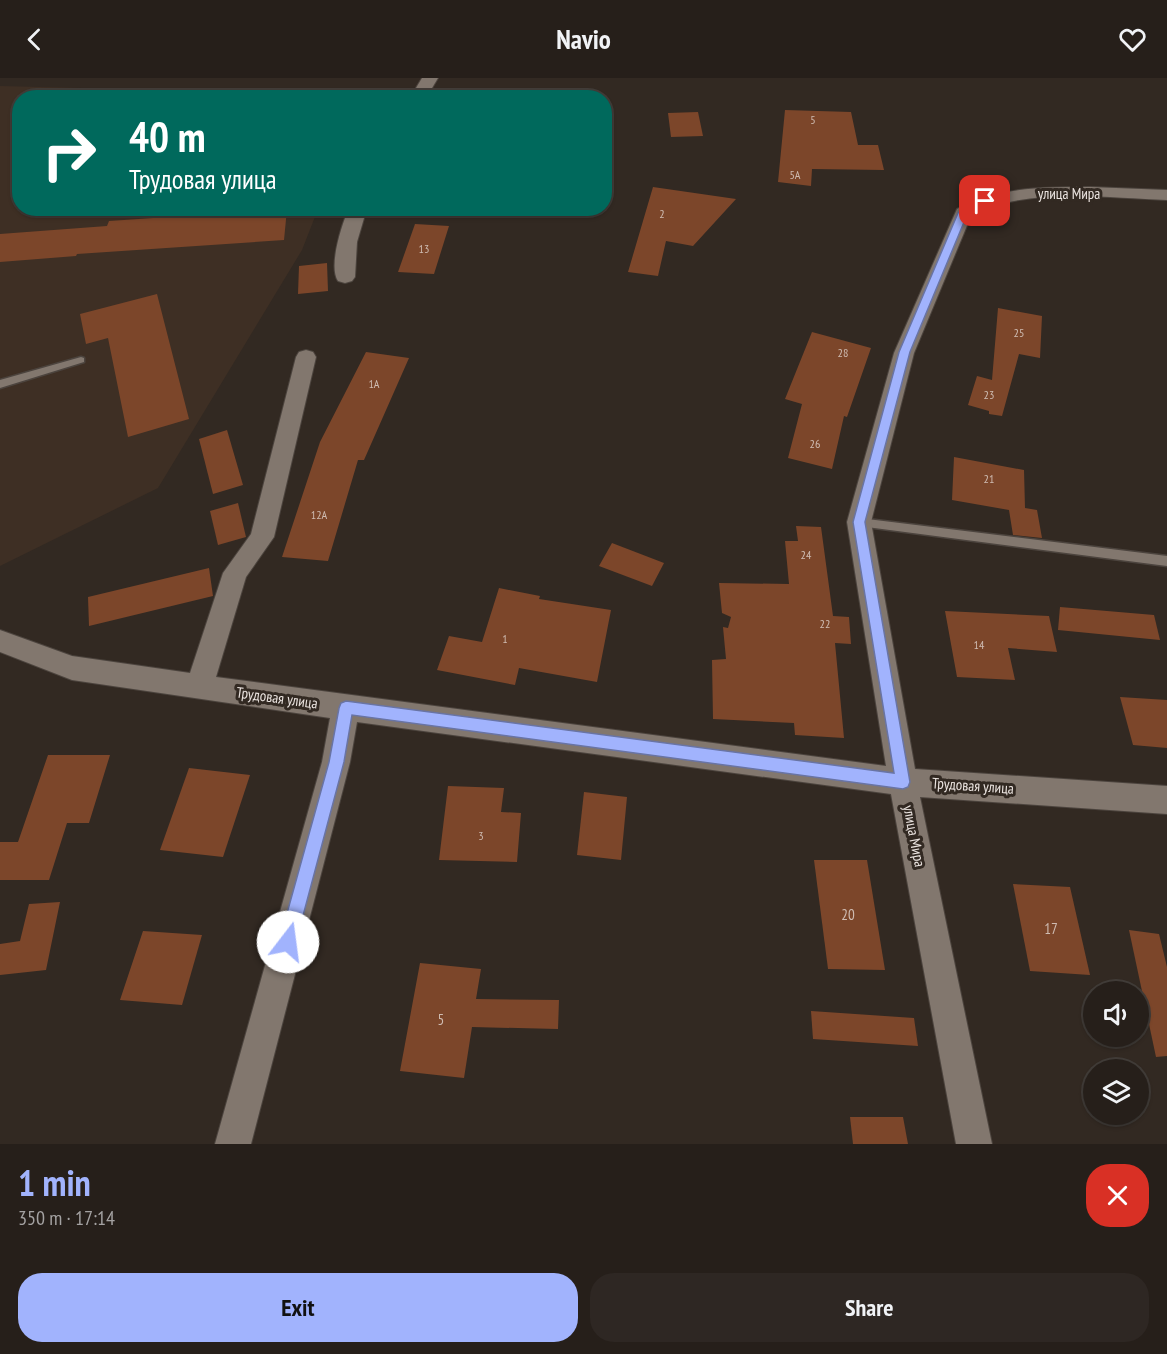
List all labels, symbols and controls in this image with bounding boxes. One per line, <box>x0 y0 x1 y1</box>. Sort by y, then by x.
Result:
text: Navio <box>556 22 611 56</box>
icon: back <box>18 23 51 56</box>
icon: heart <box>1116 23 1149 56</box>
text: 40 m <box>129 109 206 164</box>
house number: 5 <box>810 112 816 127</box>
icon: right <box>30 114 108 192</box>
text: Трудовая улица <box>129 162 277 196</box>
house number: 5А <box>789 167 801 182</box>
pin <box>959 175 1010 226</box>
icon: arrive <box>968 184 1001 217</box>
street label: улица Мира <box>1038 184 1100 203</box>
house number: 2 <box>659 206 665 221</box>
house number: 13 <box>419 241 429 256</box>
house number: 25 <box>1014 325 1024 340</box>
house number: 28 <box>838 345 848 360</box>
house number: 1А <box>368 376 380 391</box>
house number: 23 <box>984 387 994 402</box>
house number: 26 <box>810 436 820 451</box>
house number: 21 <box>984 471 994 486</box>
house number: 12А <box>311 507 328 522</box>
house number: 24 <box>801 547 812 562</box>
house number: 22 <box>820 616 830 631</box>
house number: 1 <box>502 631 508 646</box>
house number: 14 <box>974 637 985 652</box>
street label: Трудовая улица <box>235 682 319 713</box>
street label: Трудовая улица <box>931 773 1015 798</box>
street label: улица Мира <box>899 803 930 868</box>
house number: 3 <box>478 828 484 843</box>
house number: 20 <box>841 905 855 924</box>
position arrow <box>256 910 320 974</box>
house number: 17 <box>1044 919 1058 938</box>
map controls <box>1083 981 1149 1125</box>
button: sound <box>1083 981 1149 1047</box>
house number: 5 <box>438 1010 444 1029</box>
button: layers <box>1083 1059 1149 1125</box>
text: 1 min <box>18 1159 91 1206</box>
button: close <box>1086 1164 1149 1227</box>
text: 350 m · 17:14 <box>18 1205 115 1231</box>
button: Exit <box>18 1273 578 1342</box>
button: Share <box>590 1273 1149 1342</box>

